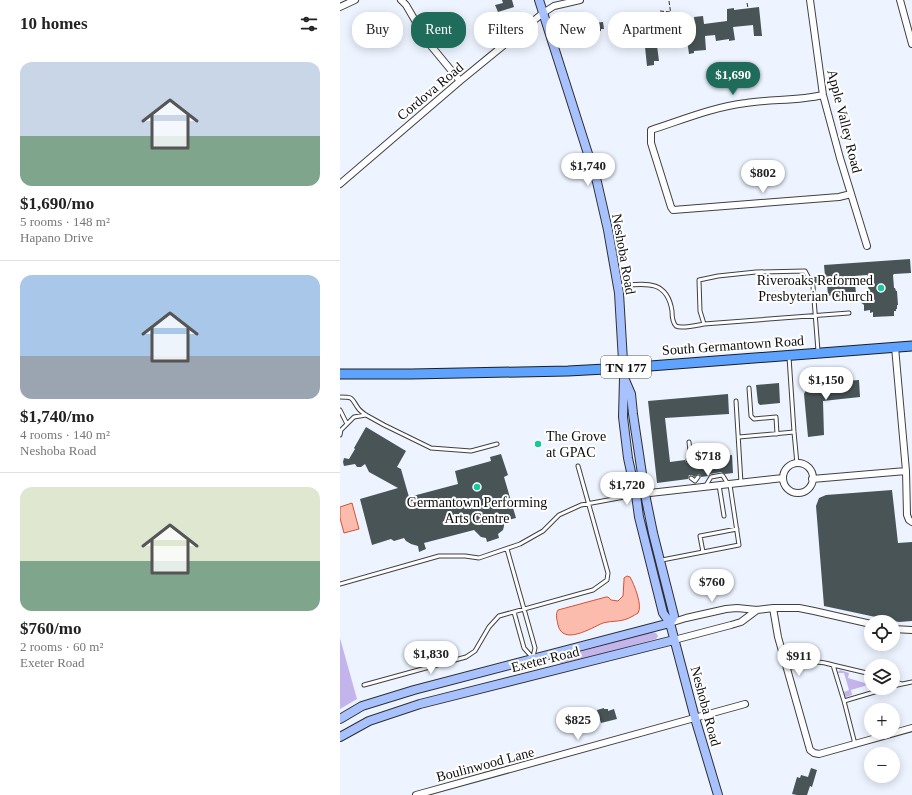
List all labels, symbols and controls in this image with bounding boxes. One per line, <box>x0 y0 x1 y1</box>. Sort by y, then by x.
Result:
chip: Buy <box>352 12 403 48</box>
chip: Rent <box>411 12 466 48</box>
chip: Filters <box>474 12 538 48</box>
chip: New <box>546 12 600 48</box>
chip: Apartment <box>608 12 696 48</box>
icon: filters <box>298 13 320 35</box>
text: 10 homes <box>20 14 88 33</box>
street label: Cordova Road <box>394 60 466 123</box>
pin: $1,690 <box>700 62 766 96</box>
text: $1,690 <box>715 67 751 82</box>
street label: Apple Valley Road <box>824 68 865 174</box>
icon: home <box>134 88 206 160</box>
pin: $1,740 <box>555 153 621 187</box>
text: $1,740 <box>570 158 606 173</box>
pin: $802 <box>739 160 787 194</box>
text: $802 <box>750 165 776 180</box>
text: $1,690/mo <box>20 194 94 213</box>
street label: Neshoba Road <box>609 212 638 296</box>
text: 5 rooms · 148 m² <box>20 214 110 229</box>
text: Hapano Drive <box>20 230 93 245</box>
place label: Riveroaks Reformed Presbyterian Church <box>757 273 873 304</box>
marker: Riveroaks Reformed Presbyterian Church <box>876 283 886 293</box>
icon: home <box>134 301 206 373</box>
street label: South Germantown Road <box>662 333 805 358</box>
road number: TN 177 <box>601 356 651 378</box>
pin: $1,150 <box>793 367 859 401</box>
text: $1,150 <box>808 372 844 387</box>
text: $1,740/mo <box>20 407 94 426</box>
text: 4 rooms · 140 m² <box>20 427 110 442</box>
place label: The Grove at GPAC <box>546 429 606 460</box>
marker: The Grove at GPAC <box>533 439 543 449</box>
text: Neshoba Road <box>20 443 96 458</box>
pin: $718 <box>684 443 732 477</box>
text: $718 <box>695 448 721 463</box>
pin: $1,720 <box>594 472 660 506</box>
text: $1,720 <box>609 477 645 492</box>
marker: Germantown Performing Arts Centre <box>472 482 482 492</box>
place label: Germantown Performing Arts Centre <box>407 495 547 526</box>
icon: home <box>134 513 206 585</box>
pin: $760 <box>688 569 736 603</box>
text: $760 <box>699 574 725 589</box>
map controls <box>864 615 900 783</box>
button: locate <box>864 615 900 651</box>
text: $760/mo <box>20 619 81 638</box>
text: 2 rooms · 60 m² <box>20 639 103 654</box>
pin: $1,830 <box>398 641 464 675</box>
pin: $911 <box>775 643 823 677</box>
street label: Exeter Road <box>510 644 581 675</box>
text: $1,830 <box>413 646 449 661</box>
text: $911 <box>786 648 812 663</box>
text: Exeter Road <box>20 655 85 670</box>
button: layers <box>864 659 900 695</box>
street label: Neshoba Road <box>688 665 723 748</box>
button: + <box>864 703 900 739</box>
pin: $825 <box>554 707 602 741</box>
text: $825 <box>565 712 591 727</box>
street label: Boulinwood Lane <box>435 744 536 785</box>
button: − <box>864 747 900 783</box>

